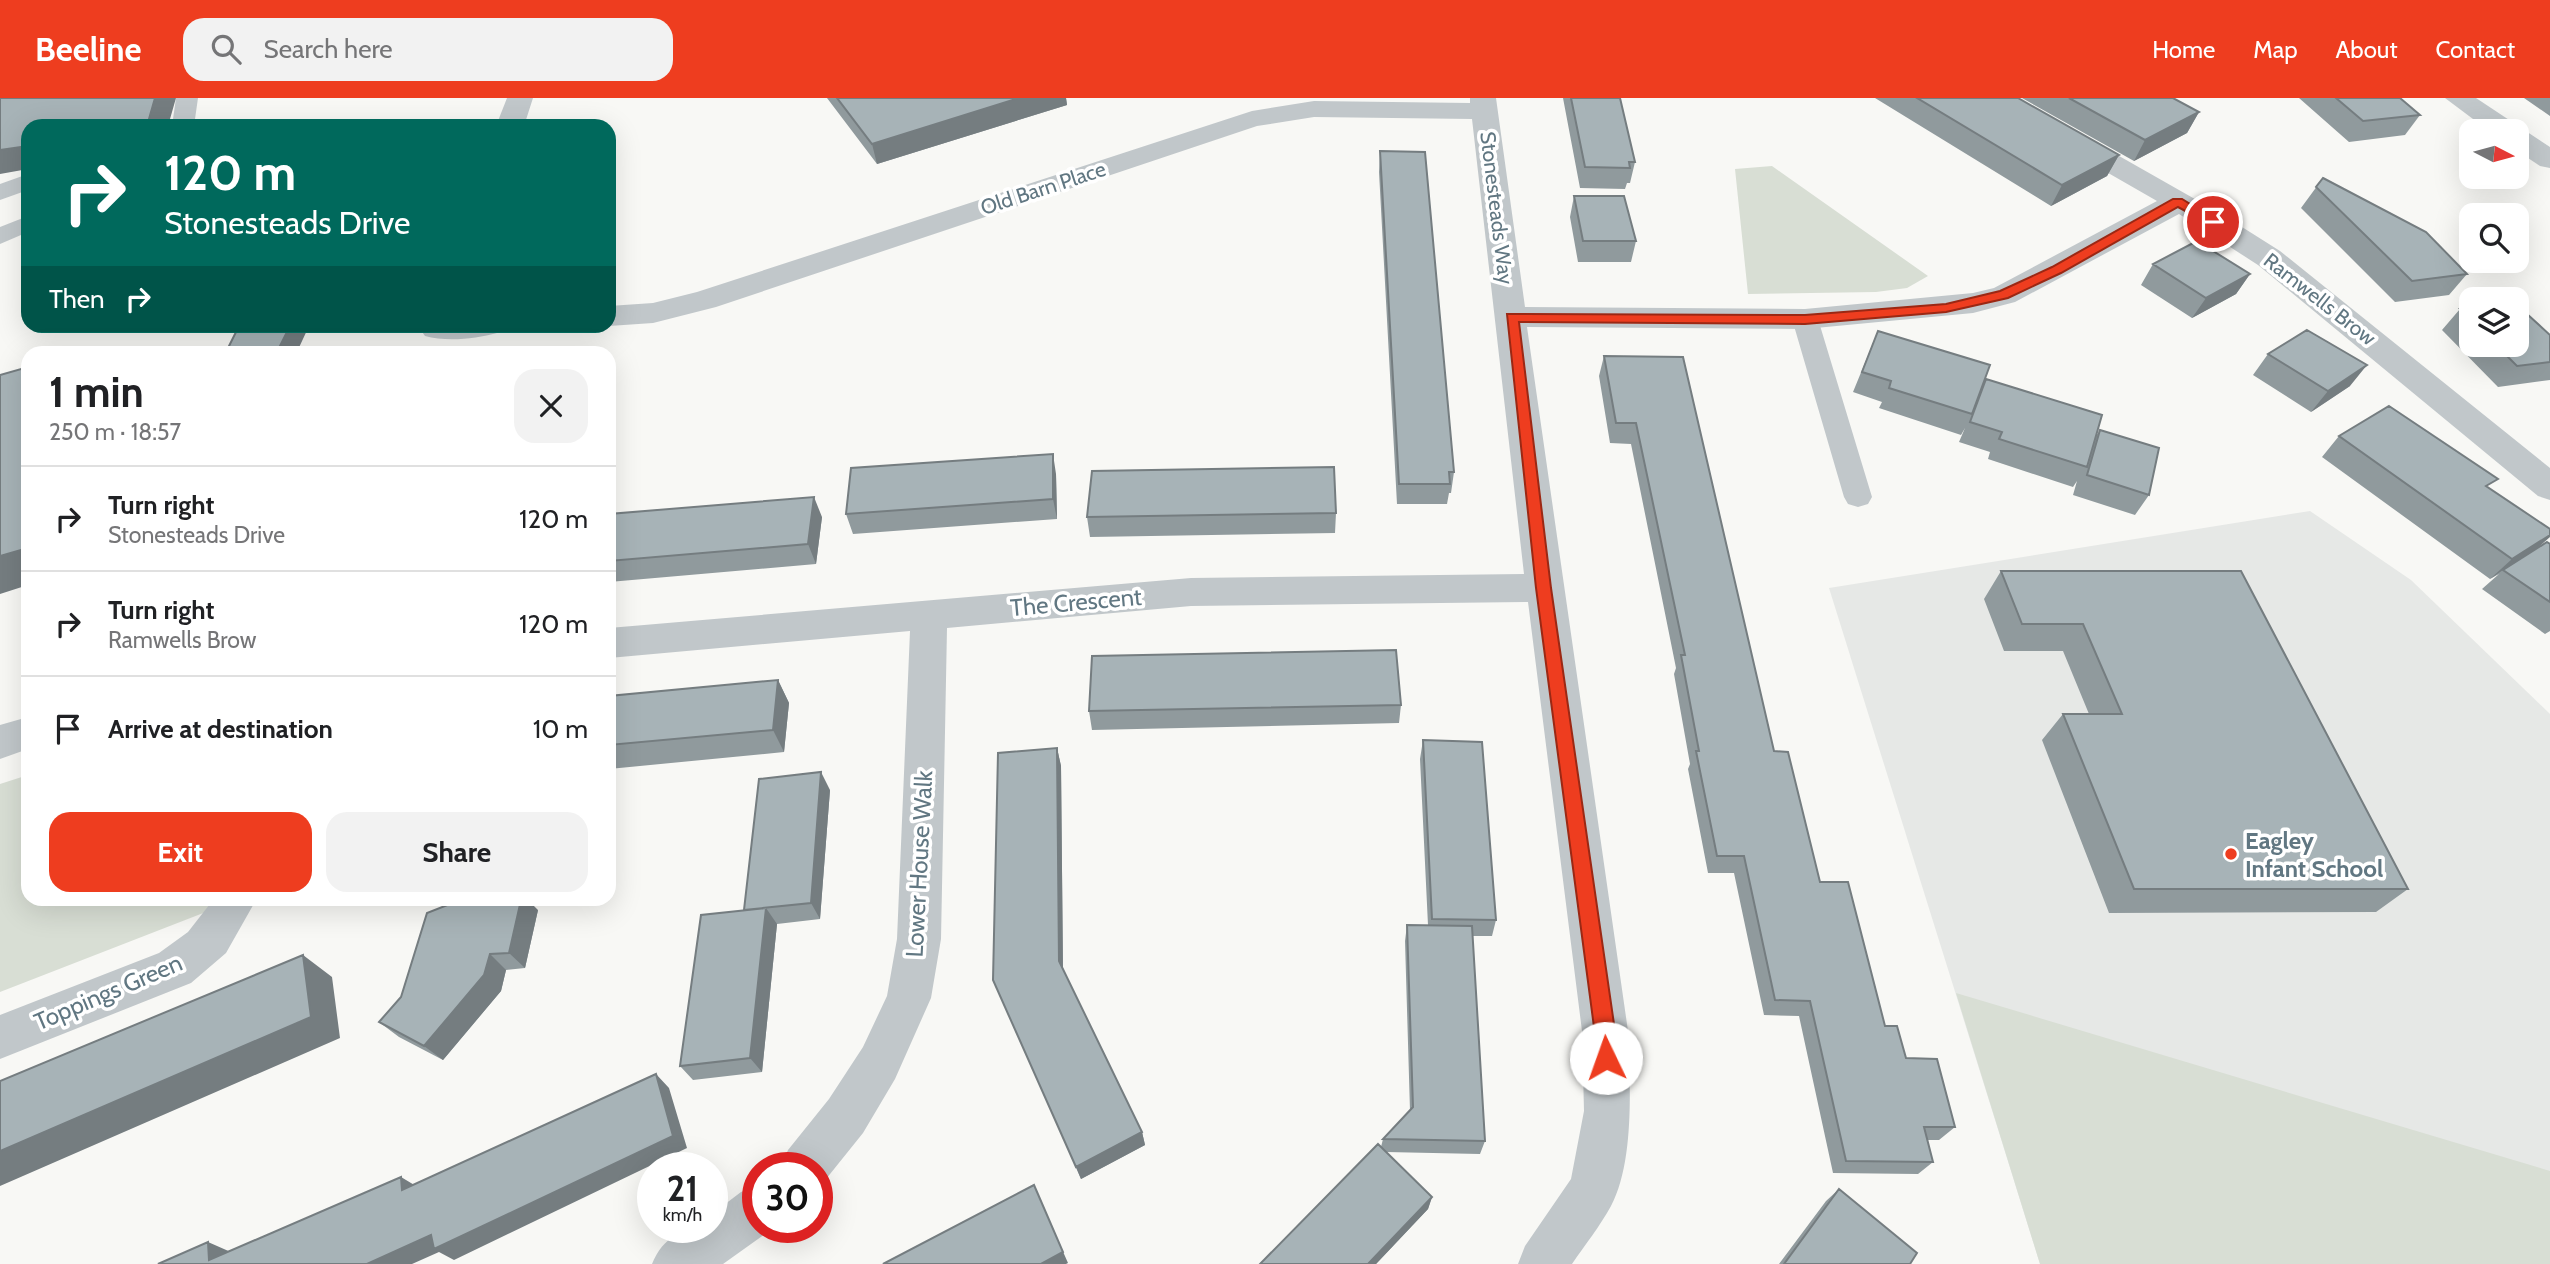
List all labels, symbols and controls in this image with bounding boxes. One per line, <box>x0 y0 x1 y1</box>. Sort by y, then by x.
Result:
search box <box>183 18 673 81</box>
text: Beeline <box>35 29 141 69</box>
icon: search <box>207 30 245 68</box>
text: Search here <box>263 33 393 65</box>
text: Home <box>2152 35 2215 64</box>
text: Map <box>2253 35 2298 64</box>
text: About <box>2336 35 2398 64</box>
text: Contact <box>2436 35 2515 64</box>
north arrow <box>2459 119 2529 189</box>
map controls <box>2459 119 2529 357</box>
street label: Stonesteads Way <box>1475 130 1519 286</box>
text: 120 m <box>164 143 296 202</box>
icon: right <box>49 147 140 238</box>
street label: Old Barn Place <box>977 156 1109 220</box>
pin <box>2183 192 2243 252</box>
text: Stonesteads Drive <box>164 203 410 242</box>
icon: arrive <box>2194 203 2232 241</box>
button: search <box>2459 203 2529 273</box>
street label: Ramwells Brow <box>2259 247 2381 351</box>
icon: right <box>119 280 157 318</box>
text: Then <box>49 283 105 315</box>
button: layers <box>2459 287 2529 357</box>
text: 1 min <box>49 366 144 418</box>
button: close <box>514 369 588 443</box>
text: 250 m · 18:57 <box>49 418 181 446</box>
text: Turn right <box>108 489 214 521</box>
icon: right <box>49 500 87 538</box>
text: 120 m <box>519 503 588 535</box>
text: Stonesteads Drive <box>108 521 285 549</box>
street label: The Crescent <box>1009 582 1143 622</box>
text: Turn right <box>108 594 214 626</box>
icon: right <box>49 605 87 643</box>
text: 120 m <box>519 608 588 640</box>
text: Ramwells Brow <box>108 626 256 654</box>
icon: arrive <box>49 710 87 748</box>
text: Arrive at destination <box>108 713 333 745</box>
text: 10 m <box>533 713 588 745</box>
street label: Lower House Walk <box>900 770 938 958</box>
button: Exit <box>49 812 312 892</box>
button: Share <box>326 812 588 892</box>
place label: Eagley Infant School <box>2245 826 2383 883</box>
marker: Eagley Infant School <box>2223 846 2239 862</box>
street label: Toppings Green <box>30 948 186 1036</box>
position arrow <box>1569 1021 1643 1095</box>
speed limit sign: 30 <box>742 1152 833 1243</box>
text: 21 <box>667 1167 698 1210</box>
text: km/h <box>663 1204 702 1226</box>

